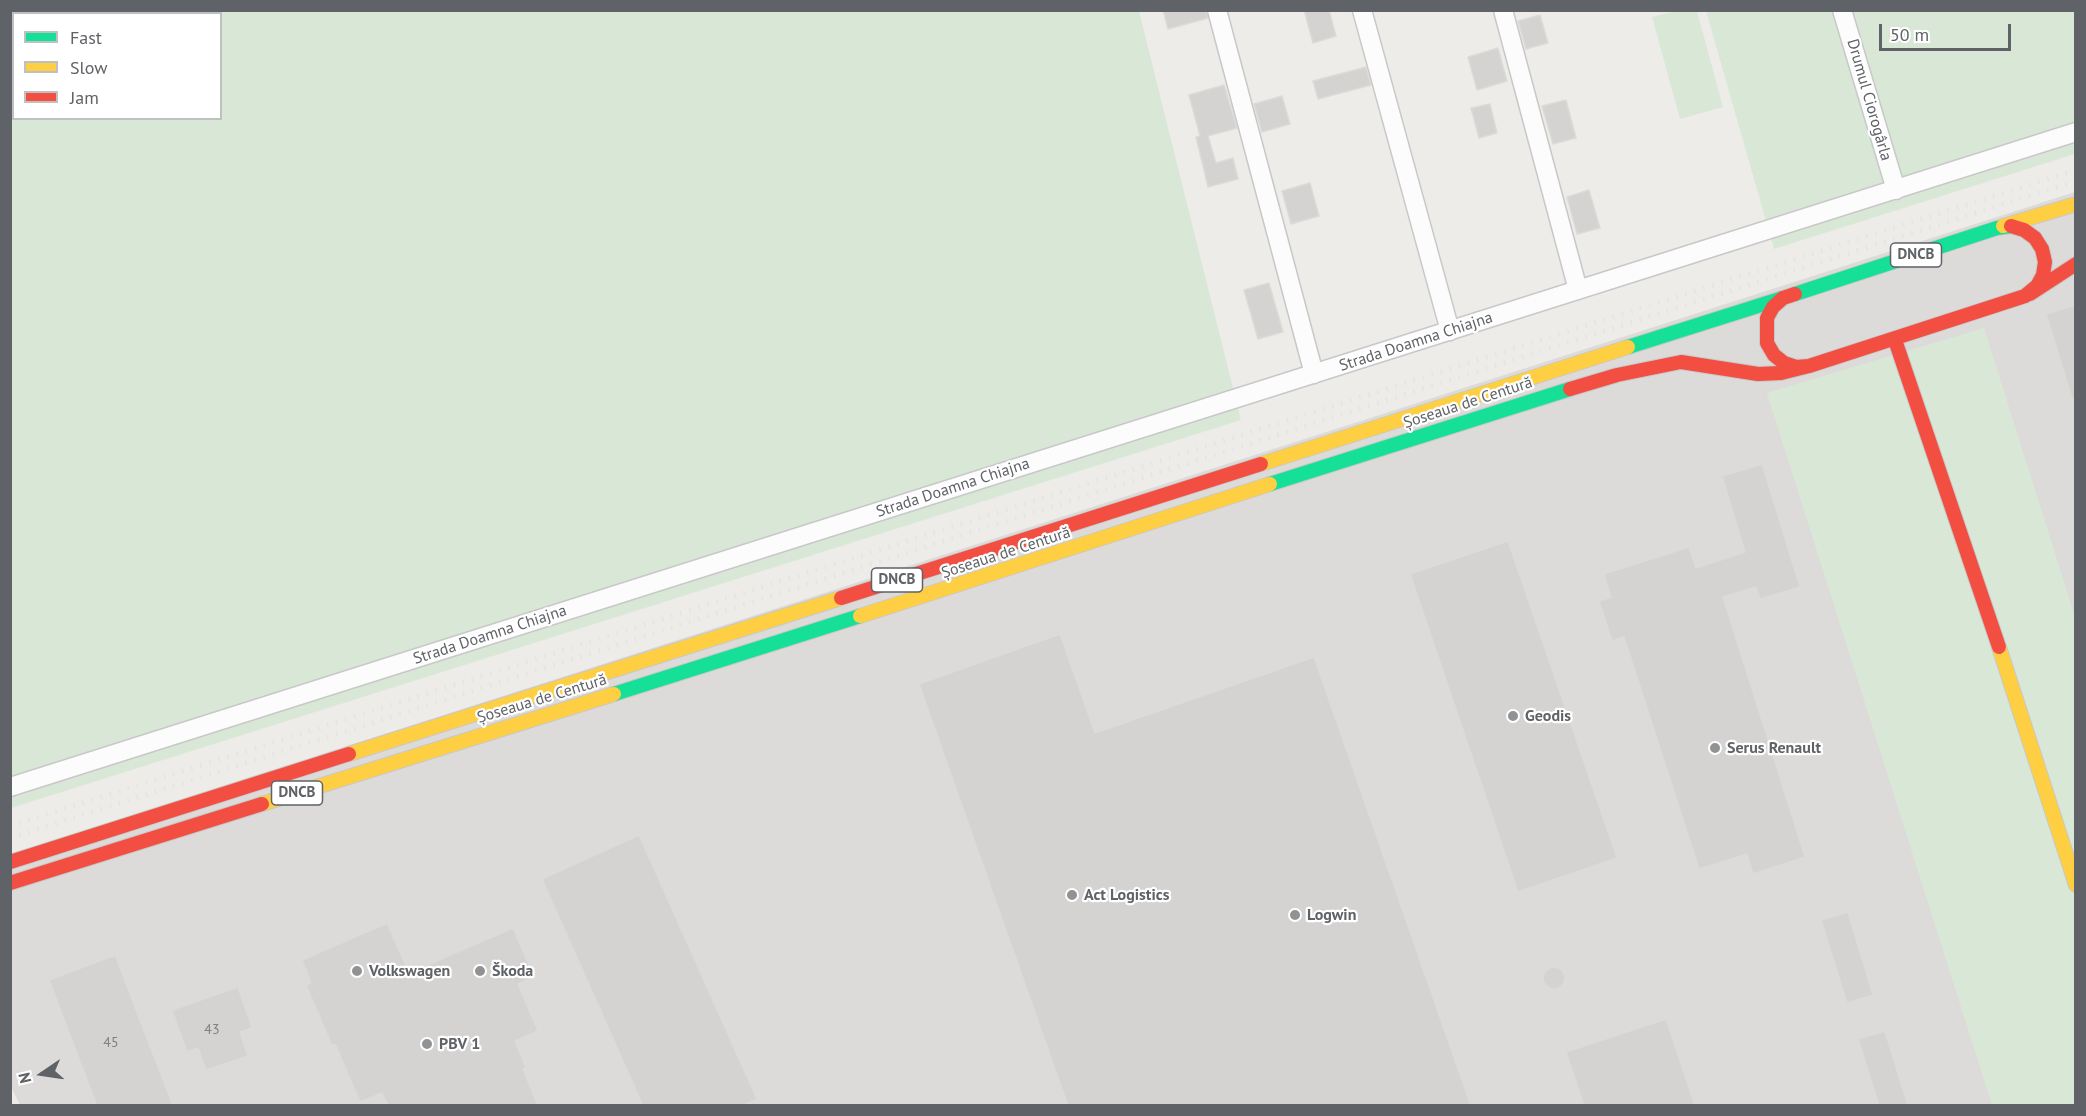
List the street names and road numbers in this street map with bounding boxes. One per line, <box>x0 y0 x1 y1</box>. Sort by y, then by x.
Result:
street label: Drumul Ciorogârla <box>1842 37 1896 163</box>
road number: DNCB <box>1890 243 1942 267</box>
street label: Strada Doamna Chiajna <box>1337 308 1495 376</box>
street label: Șoseaua de Centură <box>1401 373 1535 433</box>
street label: Strada Doamna Chiajna <box>874 454 1032 522</box>
street label: Șoseaua de Centură <box>939 523 1073 583</box>
road number: DNCB <box>872 568 922 592</box>
street label: Strada Doamna Chiajna <box>411 601 569 669</box>
street label: Șoseaua de Centură <box>475 670 609 728</box>
road number: DNCB <box>272 781 322 805</box>

